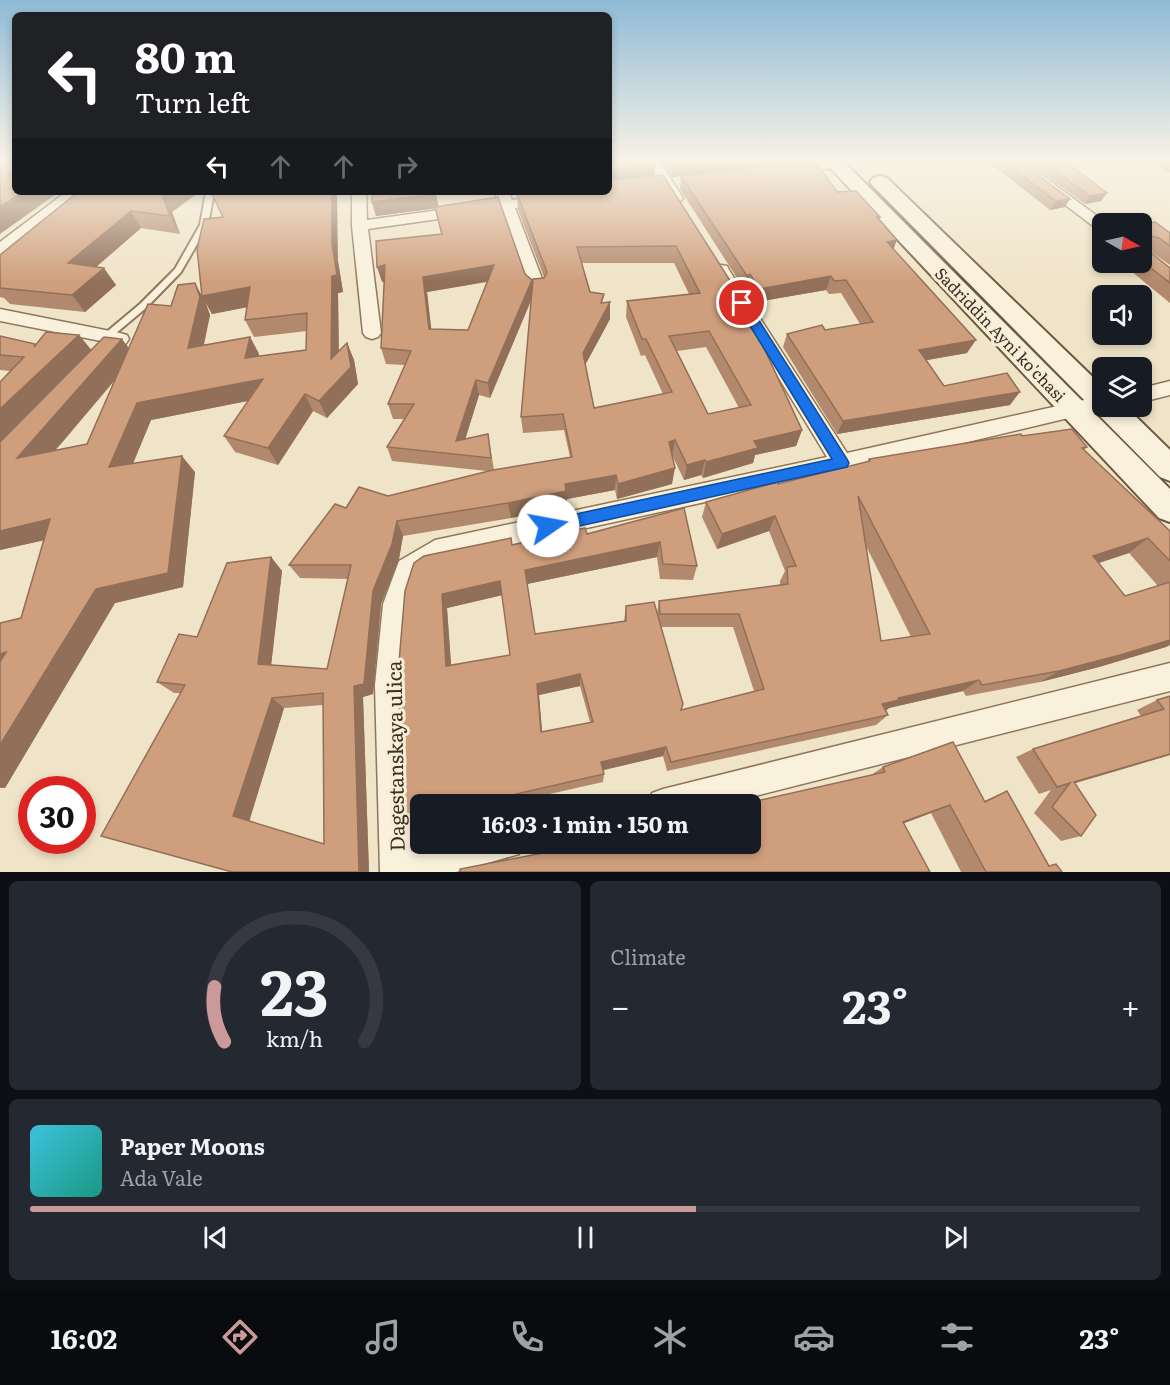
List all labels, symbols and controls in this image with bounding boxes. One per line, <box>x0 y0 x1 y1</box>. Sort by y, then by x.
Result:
text: 80 m <box>135 24 236 86</box>
icon: left <box>36 36 114 114</box>
text: Turn left <box>135 81 250 121</box>
icon: left <box>201 150 234 183</box>
icon: ahead <box>264 150 297 183</box>
icon: ahead <box>327 150 360 183</box>
icon: right <box>390 150 423 183</box>
north arrow <box>1092 213 1152 273</box>
map controls <box>1092 213 1152 417</box>
street label: Sadriddin Ayni ko'chasi <box>930 261 1072 407</box>
pin <box>716 277 767 328</box>
button: sound <box>1092 285 1152 345</box>
icon: arrive <box>725 286 758 319</box>
button: layers <box>1092 357 1152 417</box>
position arrow <box>516 494 580 558</box>
street label: Dagestanskaya ulica <box>377 660 411 852</box>
speed limit sign: 30 <box>18 776 96 854</box>
text: 16:03 · 1 min · 150 m <box>482 807 689 840</box>
text: Climate <box>611 941 686 971</box>
text: 23 <box>261 943 329 1035</box>
text: 23° <box>842 971 908 1038</box>
text: − <box>611 980 630 1029</box>
text: + <box>1121 980 1140 1029</box>
text: km/h <box>266 1023 323 1055</box>
text: Paper Moons <box>120 1129 265 1162</box>
text: Ada Vale <box>120 1162 203 1192</box>
icon: previous <box>199 1221 232 1254</box>
icon: pause <box>569 1221 602 1254</box>
icon: next <box>939 1221 972 1254</box>
icon: directions <box>219 1316 261 1358</box>
icon: music <box>362 1316 404 1358</box>
icon: phone <box>506 1316 548 1358</box>
icon: climate <box>649 1316 691 1358</box>
icon: car <box>793 1316 835 1358</box>
icon: filters <box>936 1316 978 1358</box>
text: 16:02 <box>51 1317 117 1357</box>
text: 23° <box>1080 1317 1119 1357</box>

